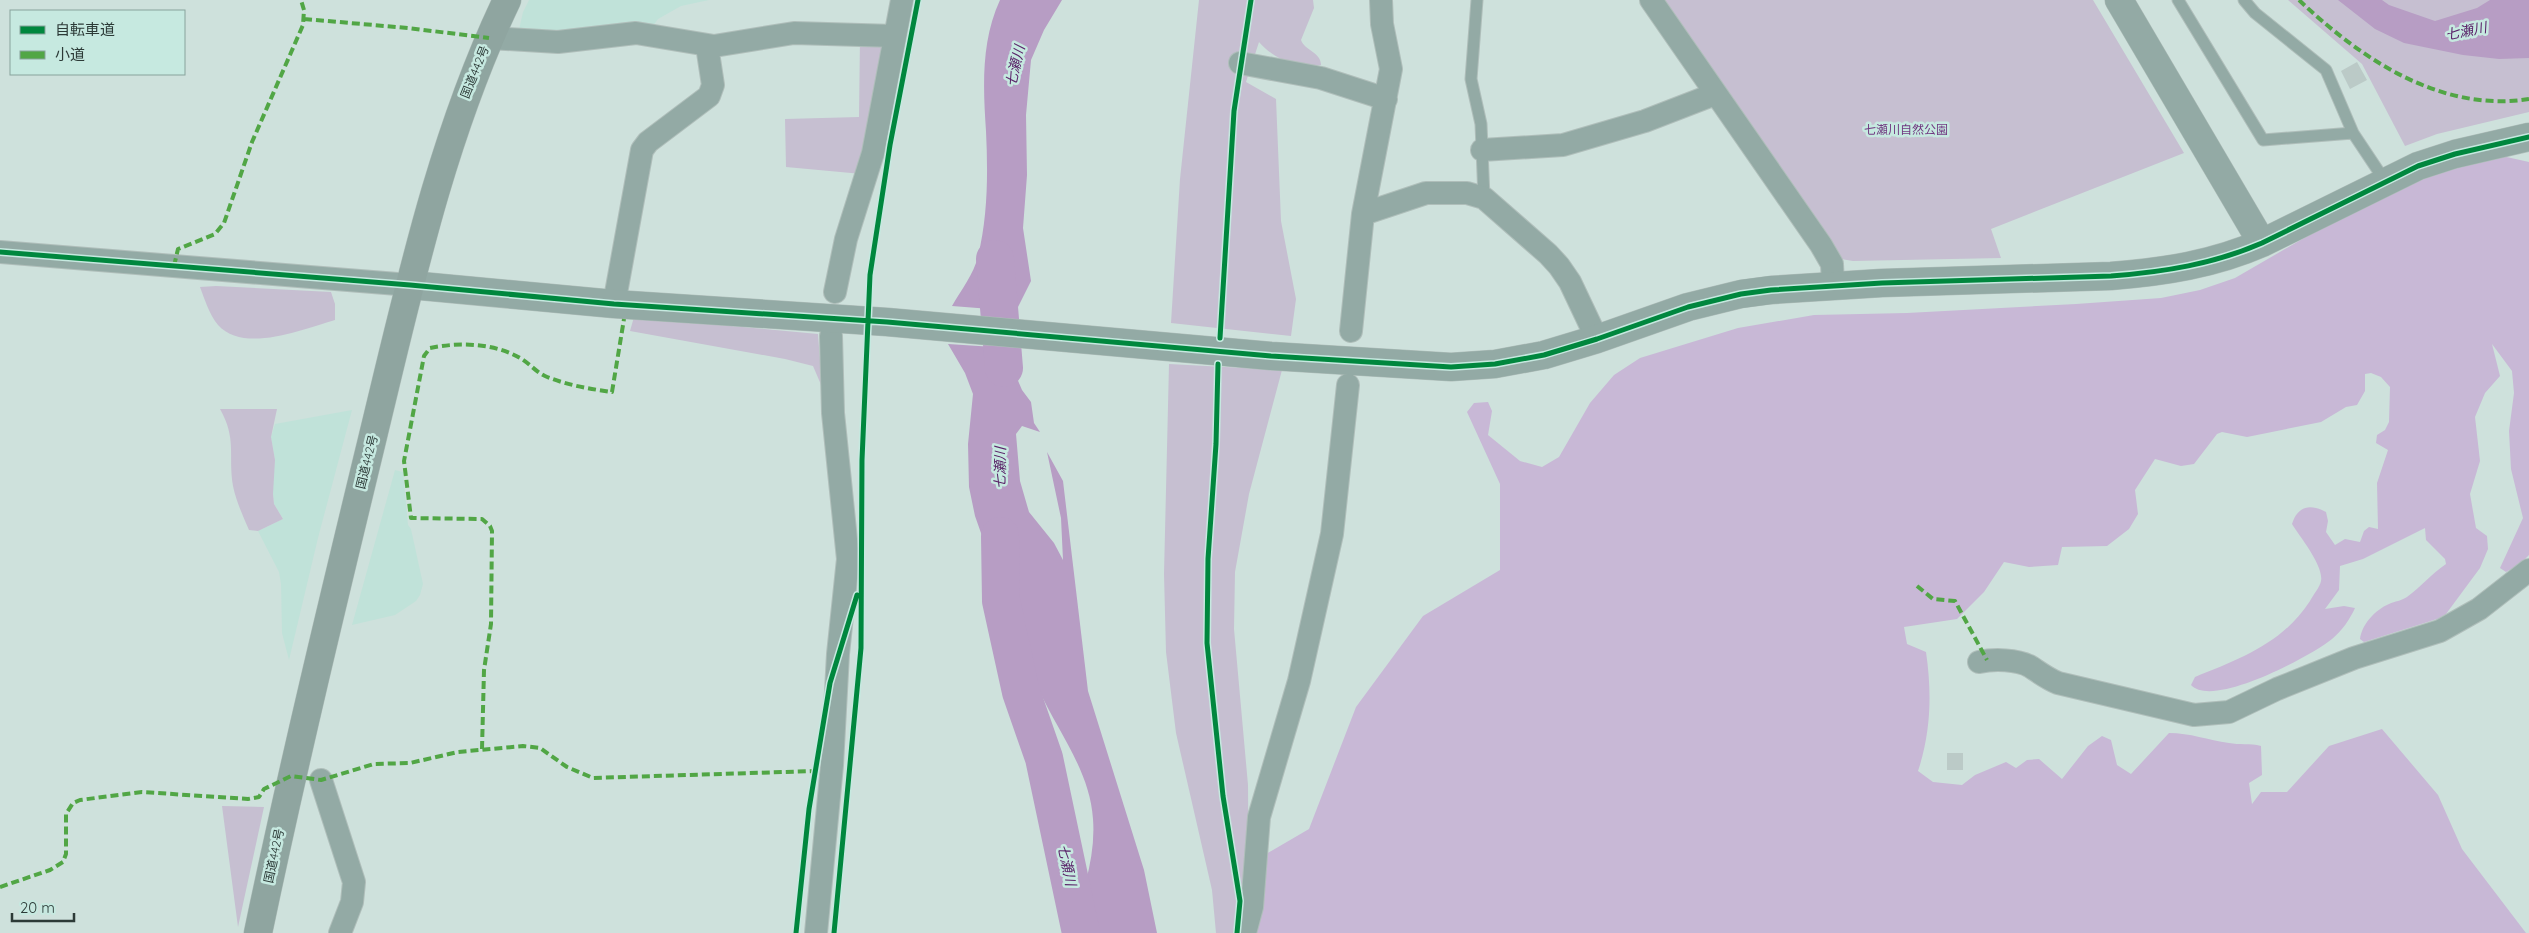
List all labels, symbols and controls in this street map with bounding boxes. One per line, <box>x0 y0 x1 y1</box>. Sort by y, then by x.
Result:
legend <box>10 10 185 75</box>
water label: 七瀬川 <box>2444 18 2490 44</box>
text: 自転車道 <box>55 20 115 39</box>
water label: 七瀬川 <box>1002 42 1029 88</box>
street label: 国道442号 <box>457 43 492 100</box>
text: 小道 <box>55 45 85 64</box>
park label: 七瀬川自然公園 <box>1864 122 1948 137</box>
street label: 国道442号 <box>353 433 380 491</box>
water label: 七瀬川 <box>991 445 1009 489</box>
street label: 国道442号 <box>260 827 287 884</box>
water label: 七瀬川 <box>1054 843 1081 889</box>
scale bar <box>12 890 75 922</box>
text: 20 m <box>20 898 55 917</box>

